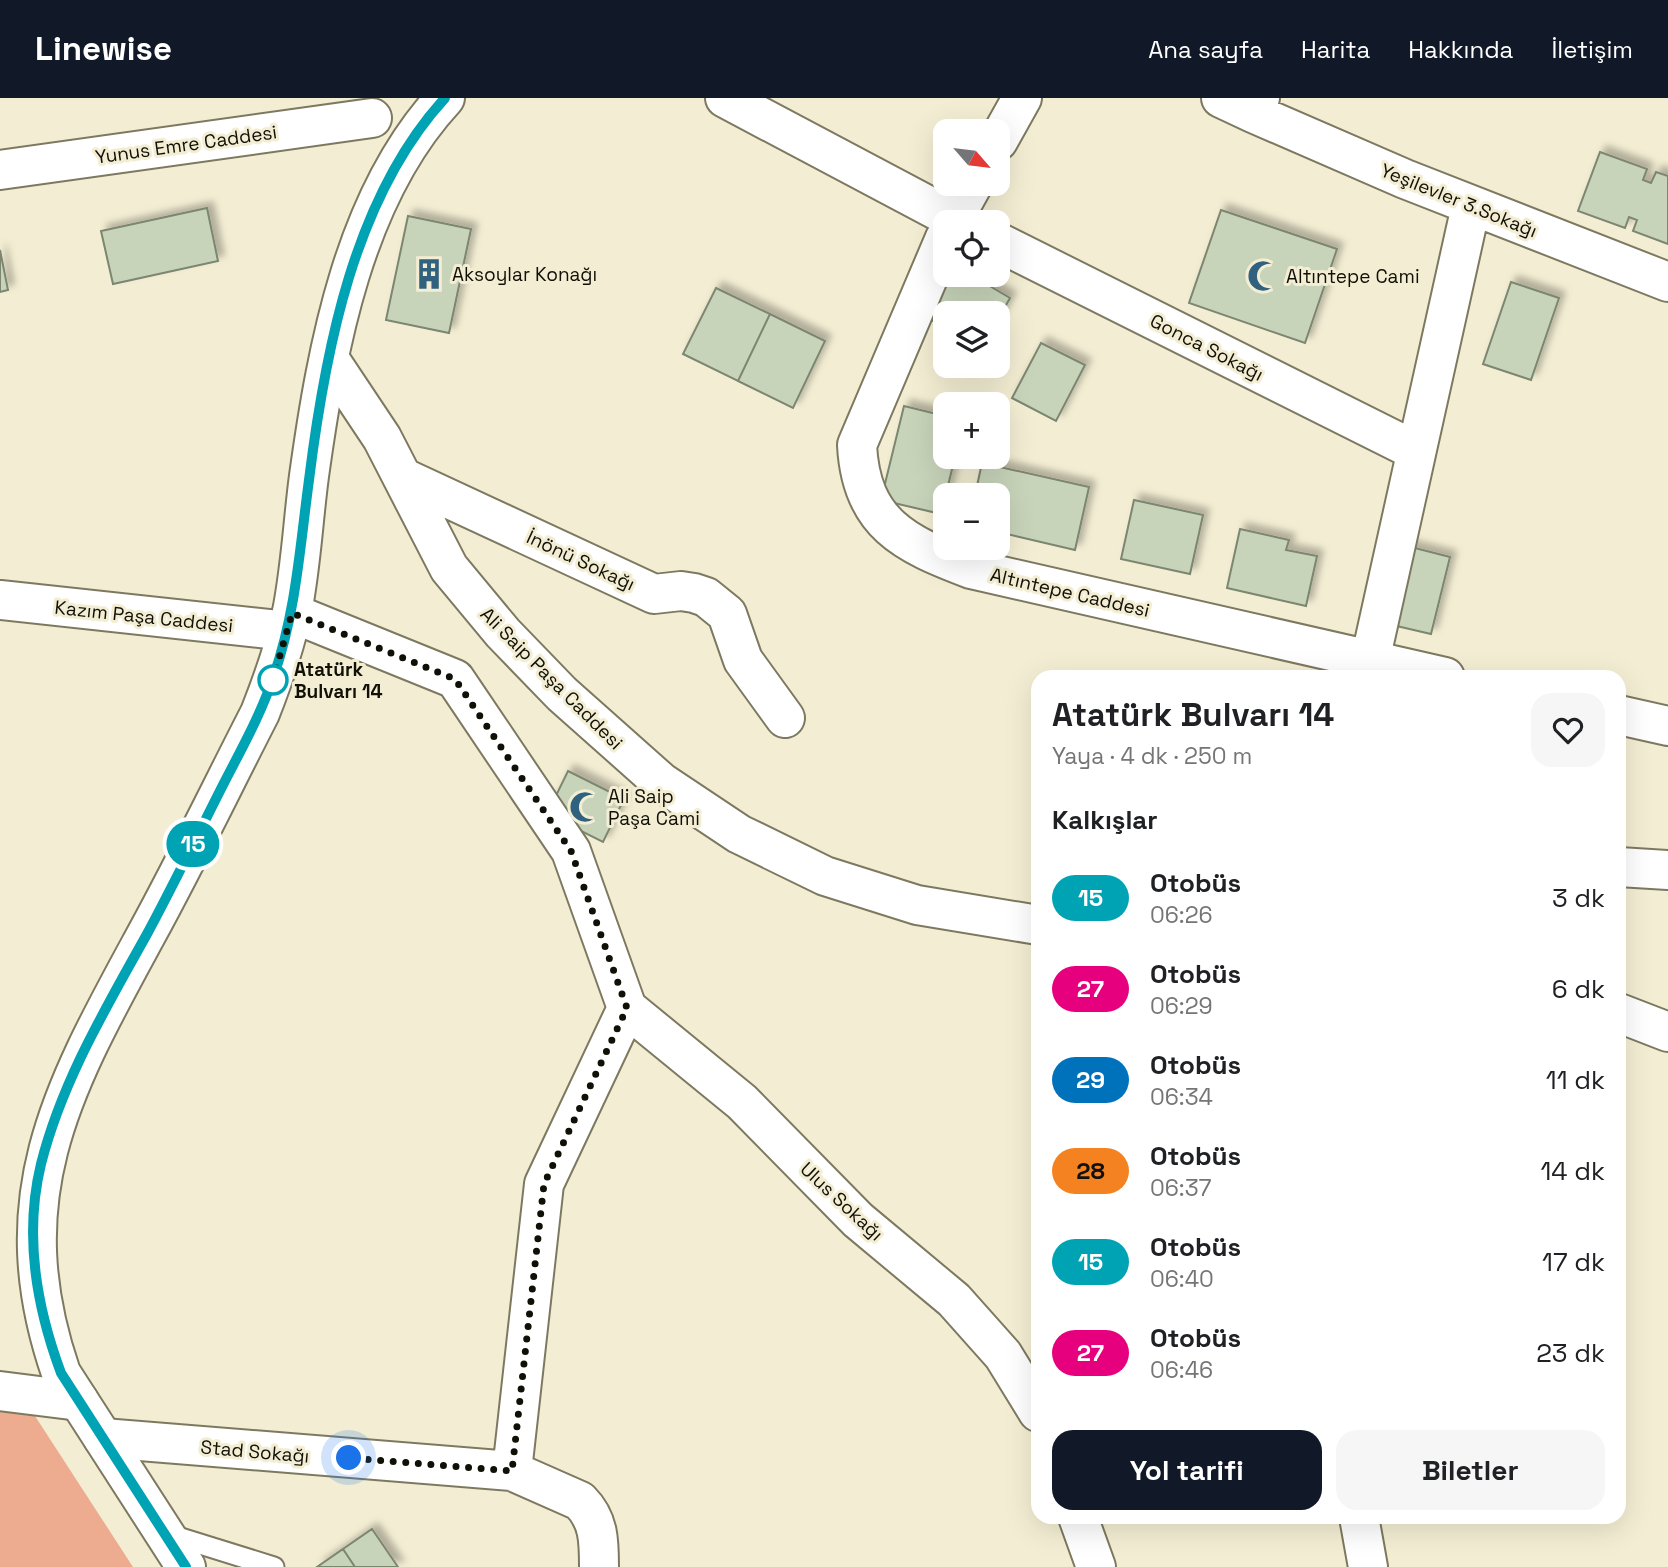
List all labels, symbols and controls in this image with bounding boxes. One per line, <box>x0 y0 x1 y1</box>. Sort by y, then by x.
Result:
text: Linewise <box>35 28 172 70</box>
text: Ana sayfa <box>1148 34 1263 65</box>
text: Harita <box>1301 34 1370 65</box>
text: Hakkında <box>1408 34 1513 65</box>
text: İletişim <box>1551 34 1633 65</box>
street label: Yunus Emre Caddesi <box>94 119 278 170</box>
north arrow <box>933 119 1010 196</box>
map controls <box>933 119 1010 560</box>
street label: Yeşilevler 3.Sokağı <box>1377 158 1541 243</box>
button: locate <box>933 210 1010 287</box>
building icon: Aksoylar Konağı <box>412 257 446 291</box>
mosque icon: Altıntepe Cami <box>1246 259 1280 293</box>
place label: Aksoylar Konağı <box>452 262 597 287</box>
place label: Altıntepe Cami <box>1286 264 1420 289</box>
button: layers <box>933 301 1010 378</box>
street label: Gonca Sokağı <box>1146 308 1268 387</box>
button: + <box>933 392 1010 469</box>
button: − <box>933 483 1010 560</box>
street label: İnönü Sokağı <box>523 524 639 596</box>
street label: Altıntepe Caddesi <box>988 562 1152 623</box>
street label: Kazım Paşa Caddesi <box>53 595 234 638</box>
street label: Ali Saip Paşa Caddesi <box>475 602 628 755</box>
place label: Atatürk Bulvarı 14 <box>294 657 383 704</box>
marker: Atatürk Bulvarı 14 <box>258 665 288 695</box>
button: heart <box>1531 693 1605 767</box>
text: Atatürk Bulvarı 14 <box>1052 694 1334 736</box>
text: Yaya · 4 dk · 250 m <box>1052 741 1252 771</box>
place label: Ali Saip Paşa Cami <box>608 784 700 831</box>
mosque icon: Ali Saip Paşa Cami <box>568 790 602 824</box>
text: Kalkışlar <box>1052 803 1158 837</box>
line badge: 15 <box>162 821 224 867</box>
text: 15 <box>180 828 206 859</box>
text: Otobüs <box>1150 866 1241 900</box>
text: 3 dk <box>1552 881 1605 915</box>
text: 15 <box>1078 882 1103 913</box>
text: 06:26 <box>1150 900 1213 930</box>
text: Otobüs <box>1150 957 1241 991</box>
text: 6 dk <box>1552 972 1605 1006</box>
text: 27 <box>1077 973 1104 1004</box>
text: 06:29 <box>1150 991 1213 1021</box>
text: Otobüs <box>1150 1048 1241 1082</box>
text: 11 dk <box>1546 1063 1605 1097</box>
text: 29 <box>1076 1064 1105 1095</box>
text: 06:34 <box>1150 1082 1213 1112</box>
text: Otobüs <box>1150 1139 1241 1173</box>
text: 14 dk <box>1540 1154 1605 1188</box>
text: 28 <box>1076 1155 1105 1186</box>
street label: Ulus Sokağı <box>795 1157 888 1246</box>
text: 06:37 <box>1150 1173 1212 1203</box>
text: Otobüs <box>1150 1230 1241 1264</box>
text: 17 dk <box>1542 1245 1605 1279</box>
text: 15 <box>1078 1246 1103 1277</box>
text: 06:40 <box>1150 1264 1214 1294</box>
text: Otobüs <box>1150 1321 1241 1355</box>
text: 23 dk <box>1536 1336 1605 1370</box>
text: 27 <box>1077 1337 1104 1368</box>
text: 06:46 <box>1150 1355 1213 1385</box>
button: Yol tarifi <box>1052 1430 1322 1510</box>
button: Biletler <box>1336 1430 1605 1510</box>
street label: Stad Sokağı <box>200 1434 310 1469</box>
your location <box>331 1440 366 1475</box>

